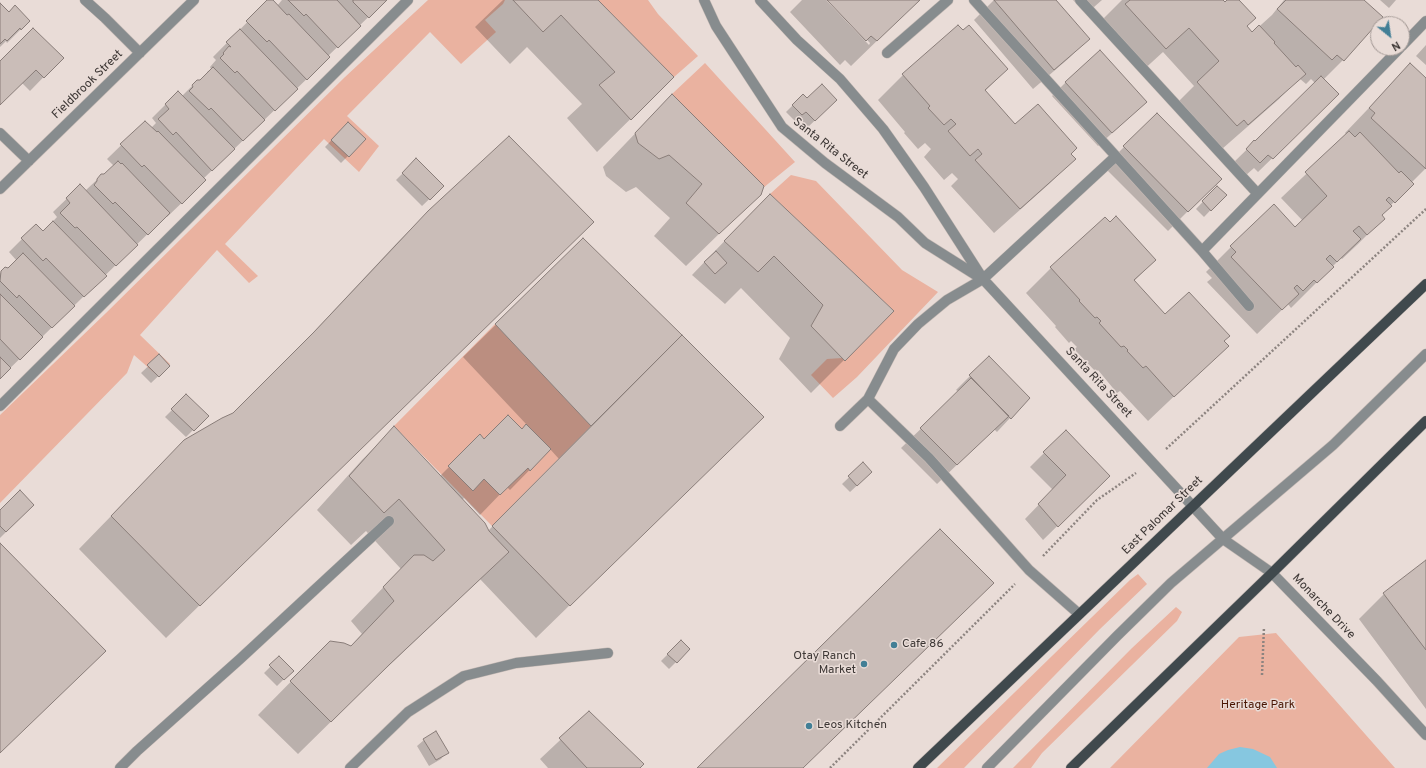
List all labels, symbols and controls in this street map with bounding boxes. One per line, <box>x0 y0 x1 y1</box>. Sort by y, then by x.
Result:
north arrow <box>1370 16 1410 56</box>
text: N <box>1389 37 1402 54</box>
street label: Fieldbrook Street <box>50 48 126 122</box>
street label: Santa Rita Street <box>790 115 870 183</box>
street label: Santa Rita Street <box>1062 345 1134 421</box>
street label: East Palomar Street <box>1120 474 1206 558</box>
street label: Monarche Drive <box>1288 572 1358 642</box>
place label: Cafe 86 <box>902 638 944 652</box>
marker: Cafe 86 <box>889 640 899 650</box>
place label: Otay Ranch Market <box>793 650 856 678</box>
marker: Otay Ranch Market <box>859 659 869 669</box>
park label: Heritage Park <box>1221 699 1295 713</box>
place label: Leos Kitchen <box>817 719 887 733</box>
marker: Leos Kitchen <box>804 721 814 731</box>

